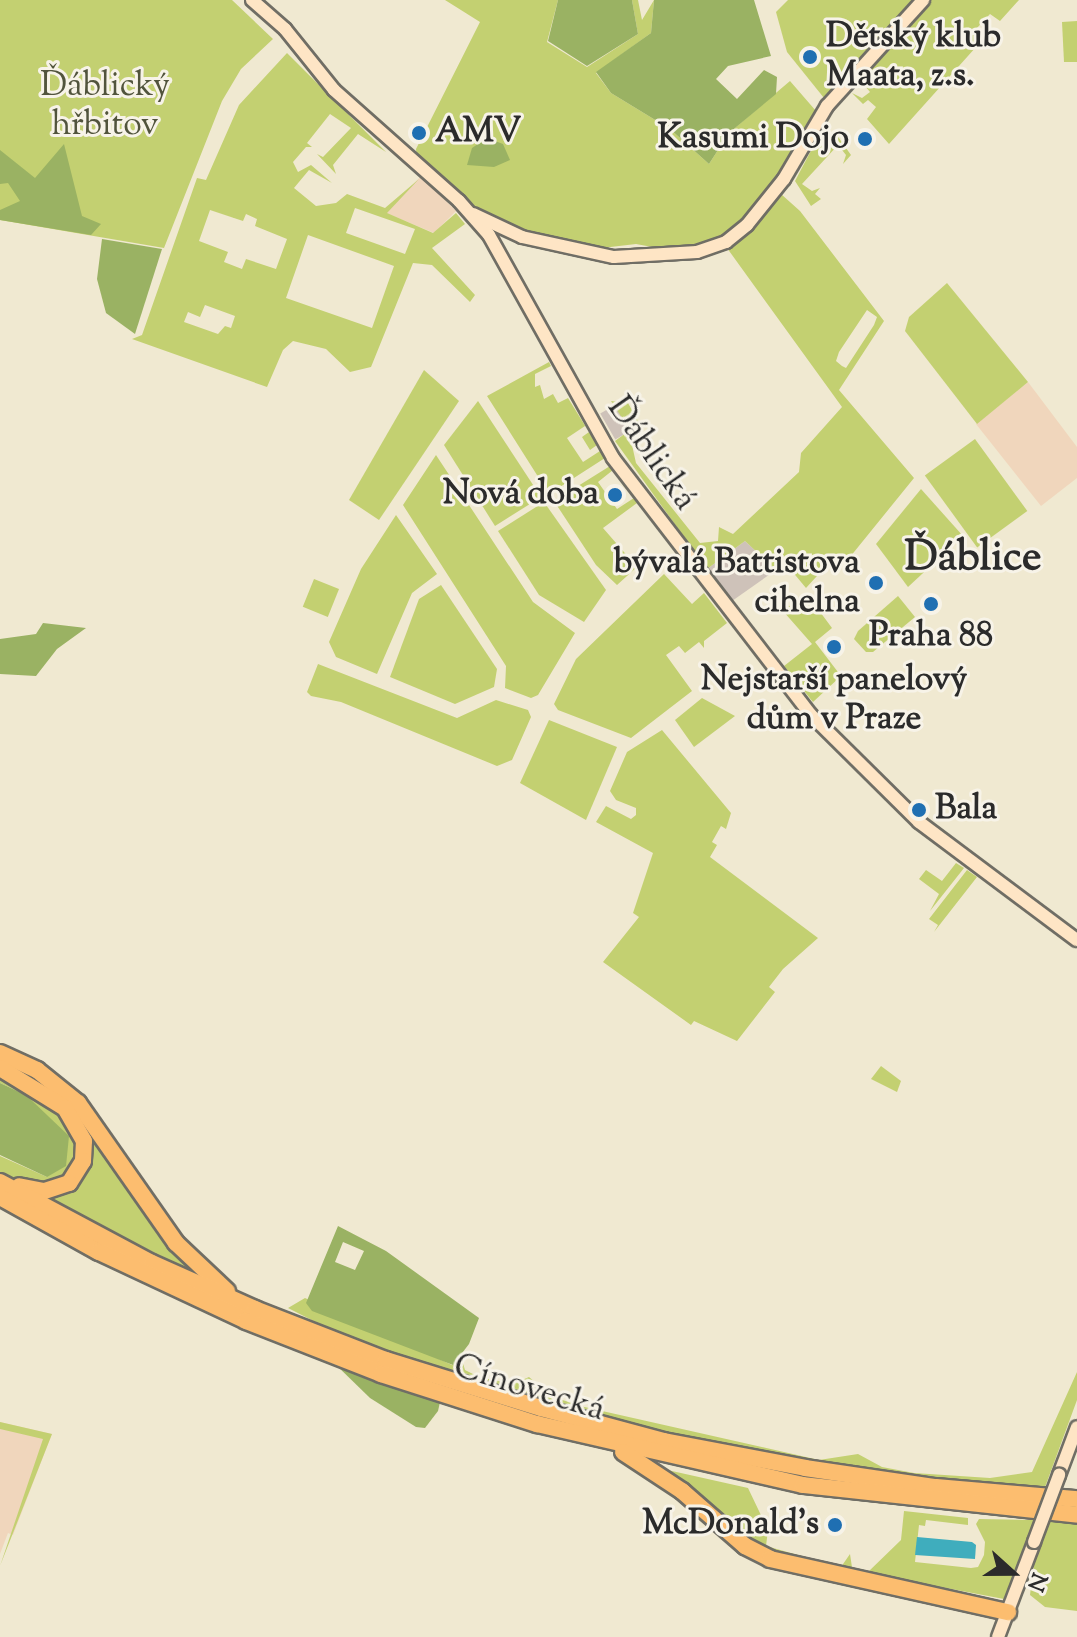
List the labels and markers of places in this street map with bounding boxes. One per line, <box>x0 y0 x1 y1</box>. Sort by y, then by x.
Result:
place label: Dětský klub Maata, z.s. <box>826 17 1001 96</box>
marker: Dětský klub Maata, z.s. <box>801 48 819 66</box>
place label: AMV <box>435 113 521 153</box>
place label: Kasumi Dojo <box>657 119 849 159</box>
marker: AMV <box>410 124 428 142</box>
marker: Kasumi Dojo <box>856 130 874 148</box>
place label: Nová doba <box>443 475 599 515</box>
marker: Nová doba <box>606 486 624 504</box>
place label: bývalá Battistova cihelna <box>614 543 860 622</box>
marker: bývalá Battistova cihelna <box>867 574 885 592</box>
marker: Praha 88 <box>922 595 940 613</box>
place label: Praha 88 <box>869 617 993 657</box>
marker: Nejstarší panelový dům v Praze <box>825 638 843 656</box>
place label: Nejstarší panelový dům v Praze <box>701 660 967 740</box>
place label: Bala <box>935 790 997 830</box>
marker: Bala <box>910 801 928 819</box>
place label: McDonald's <box>642 1505 819 1545</box>
marker: McDonald's <box>826 1516 844 1534</box>

